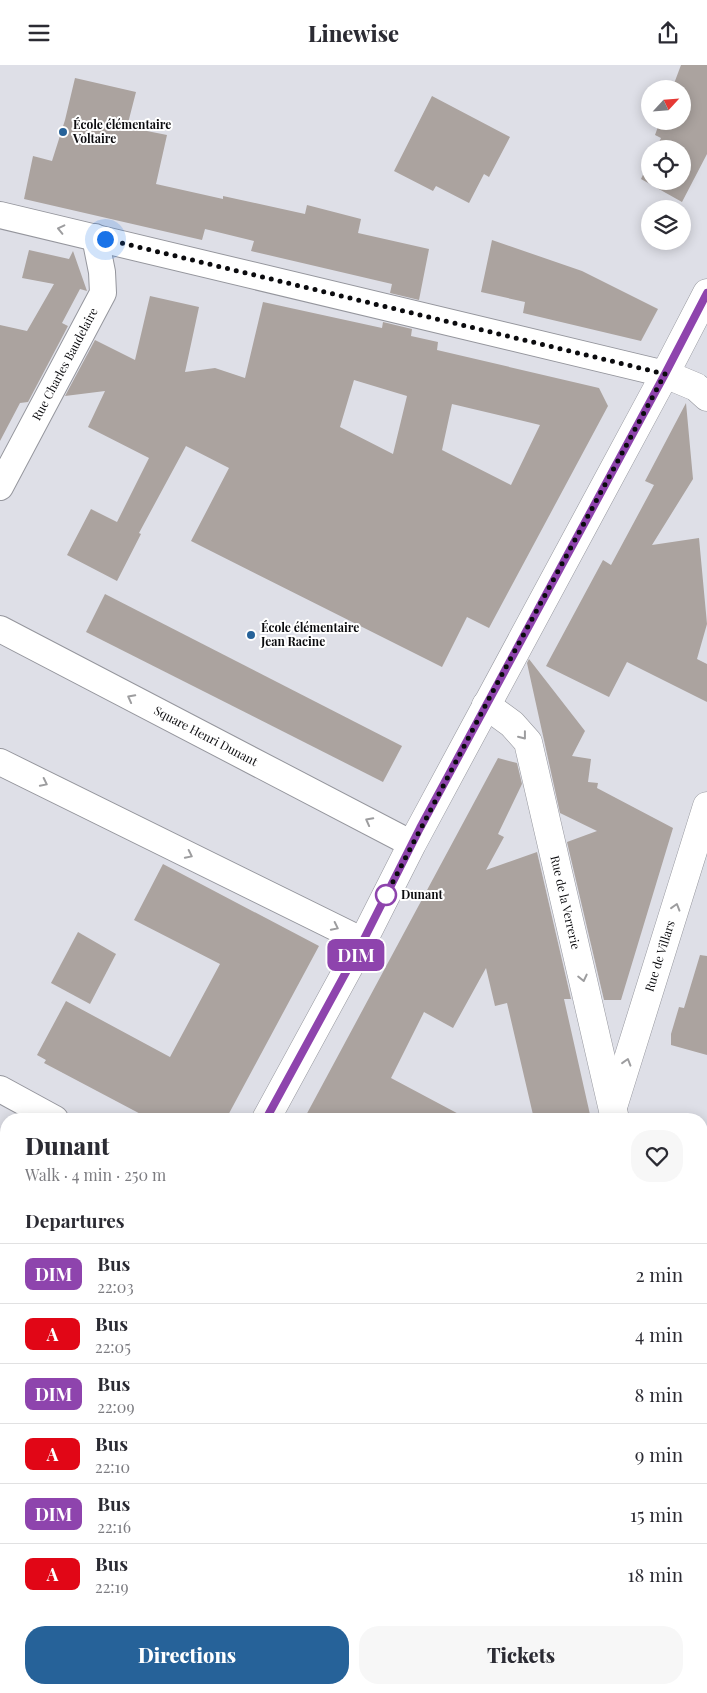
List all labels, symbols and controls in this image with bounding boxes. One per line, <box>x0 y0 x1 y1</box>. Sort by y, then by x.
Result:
text: Linewise <box>308 18 399 48</box>
icon: menu <box>25 19 53 47</box>
icon: share <box>654 19 682 47</box>
north arrow <box>641 80 691 130</box>
map controls <box>641 80 691 250</box>
place label: École élémentaire Voltaire <box>72 116 171 146</box>
marker: École élémentaire Voltaire <box>57 126 69 138</box>
button: locate <box>641 140 691 190</box>
button: layers <box>641 200 691 250</box>
one-way arrow <box>57 224 66 235</box>
your location <box>93 227 118 252</box>
street label: Rue Charles Baudelaire <box>28 305 101 423</box>
place label: École élémentaire Jean Racine <box>260 619 359 649</box>
marker: École élémentaire Jean Racine <box>245 629 257 641</box>
one-way arrow <box>127 694 136 704</box>
street label: Square Henri Dunant <box>152 702 261 769</box>
one-way arrow <box>517 730 525 739</box>
one-way arrow <box>39 777 48 787</box>
one-way arrow <box>365 817 374 827</box>
one-way arrow <box>184 849 193 859</box>
street label: Rue de la Verrerie <box>547 854 585 951</box>
marker: Dunant <box>375 884 397 906</box>
place label: Dunant <box>401 886 444 902</box>
one-way arrow <box>670 903 680 911</box>
street label: Rue de Villars <box>641 918 678 994</box>
one-way arrow <box>330 921 339 931</box>
line badge: DIM <box>327 939 385 971</box>
text: DIM <box>337 943 375 967</box>
one-way arrow <box>577 974 588 983</box>
one-way arrow <box>622 1058 632 1067</box>
text: Dunant <box>25 1129 109 1161</box>
button: heart <box>631 1130 683 1182</box>
text: Walk · 4 min · 250 m <box>25 1164 166 1185</box>
text: Departures <box>25 1207 125 1233</box>
text: Bus <box>97 1250 130 1276</box>
text: 2 min <box>635 1261 683 1287</box>
text: DIM <box>35 1262 72 1286</box>
text: 22:03 <box>97 1276 134 1297</box>
text: Bus <box>95 1310 128 1336</box>
text: 4 min <box>635 1321 683 1347</box>
text: A <box>46 1322 59 1346</box>
text: 22:05 <box>95 1336 131 1357</box>
text: Bus <box>97 1370 130 1396</box>
text: 8 min <box>635 1381 683 1407</box>
text: DIM <box>35 1382 72 1406</box>
text: 22:09 <box>97 1396 135 1417</box>
text: Bus <box>95 1430 128 1456</box>
text: 9 min <box>635 1441 683 1467</box>
text: A <box>46 1442 59 1466</box>
text: 22:10 <box>95 1456 130 1477</box>
text: Bus <box>97 1490 130 1516</box>
text: 15 min <box>630 1501 683 1527</box>
text: DIM <box>35 1502 72 1526</box>
text: 22:16 <box>97 1516 131 1537</box>
text: Bus <box>95 1550 128 1576</box>
text: 18 min <box>628 1561 683 1587</box>
text: A <box>46 1562 59 1586</box>
text: 22:19 <box>95 1576 129 1597</box>
button: Directions <box>25 1626 349 1684</box>
button: Tickets <box>359 1626 683 1684</box>

